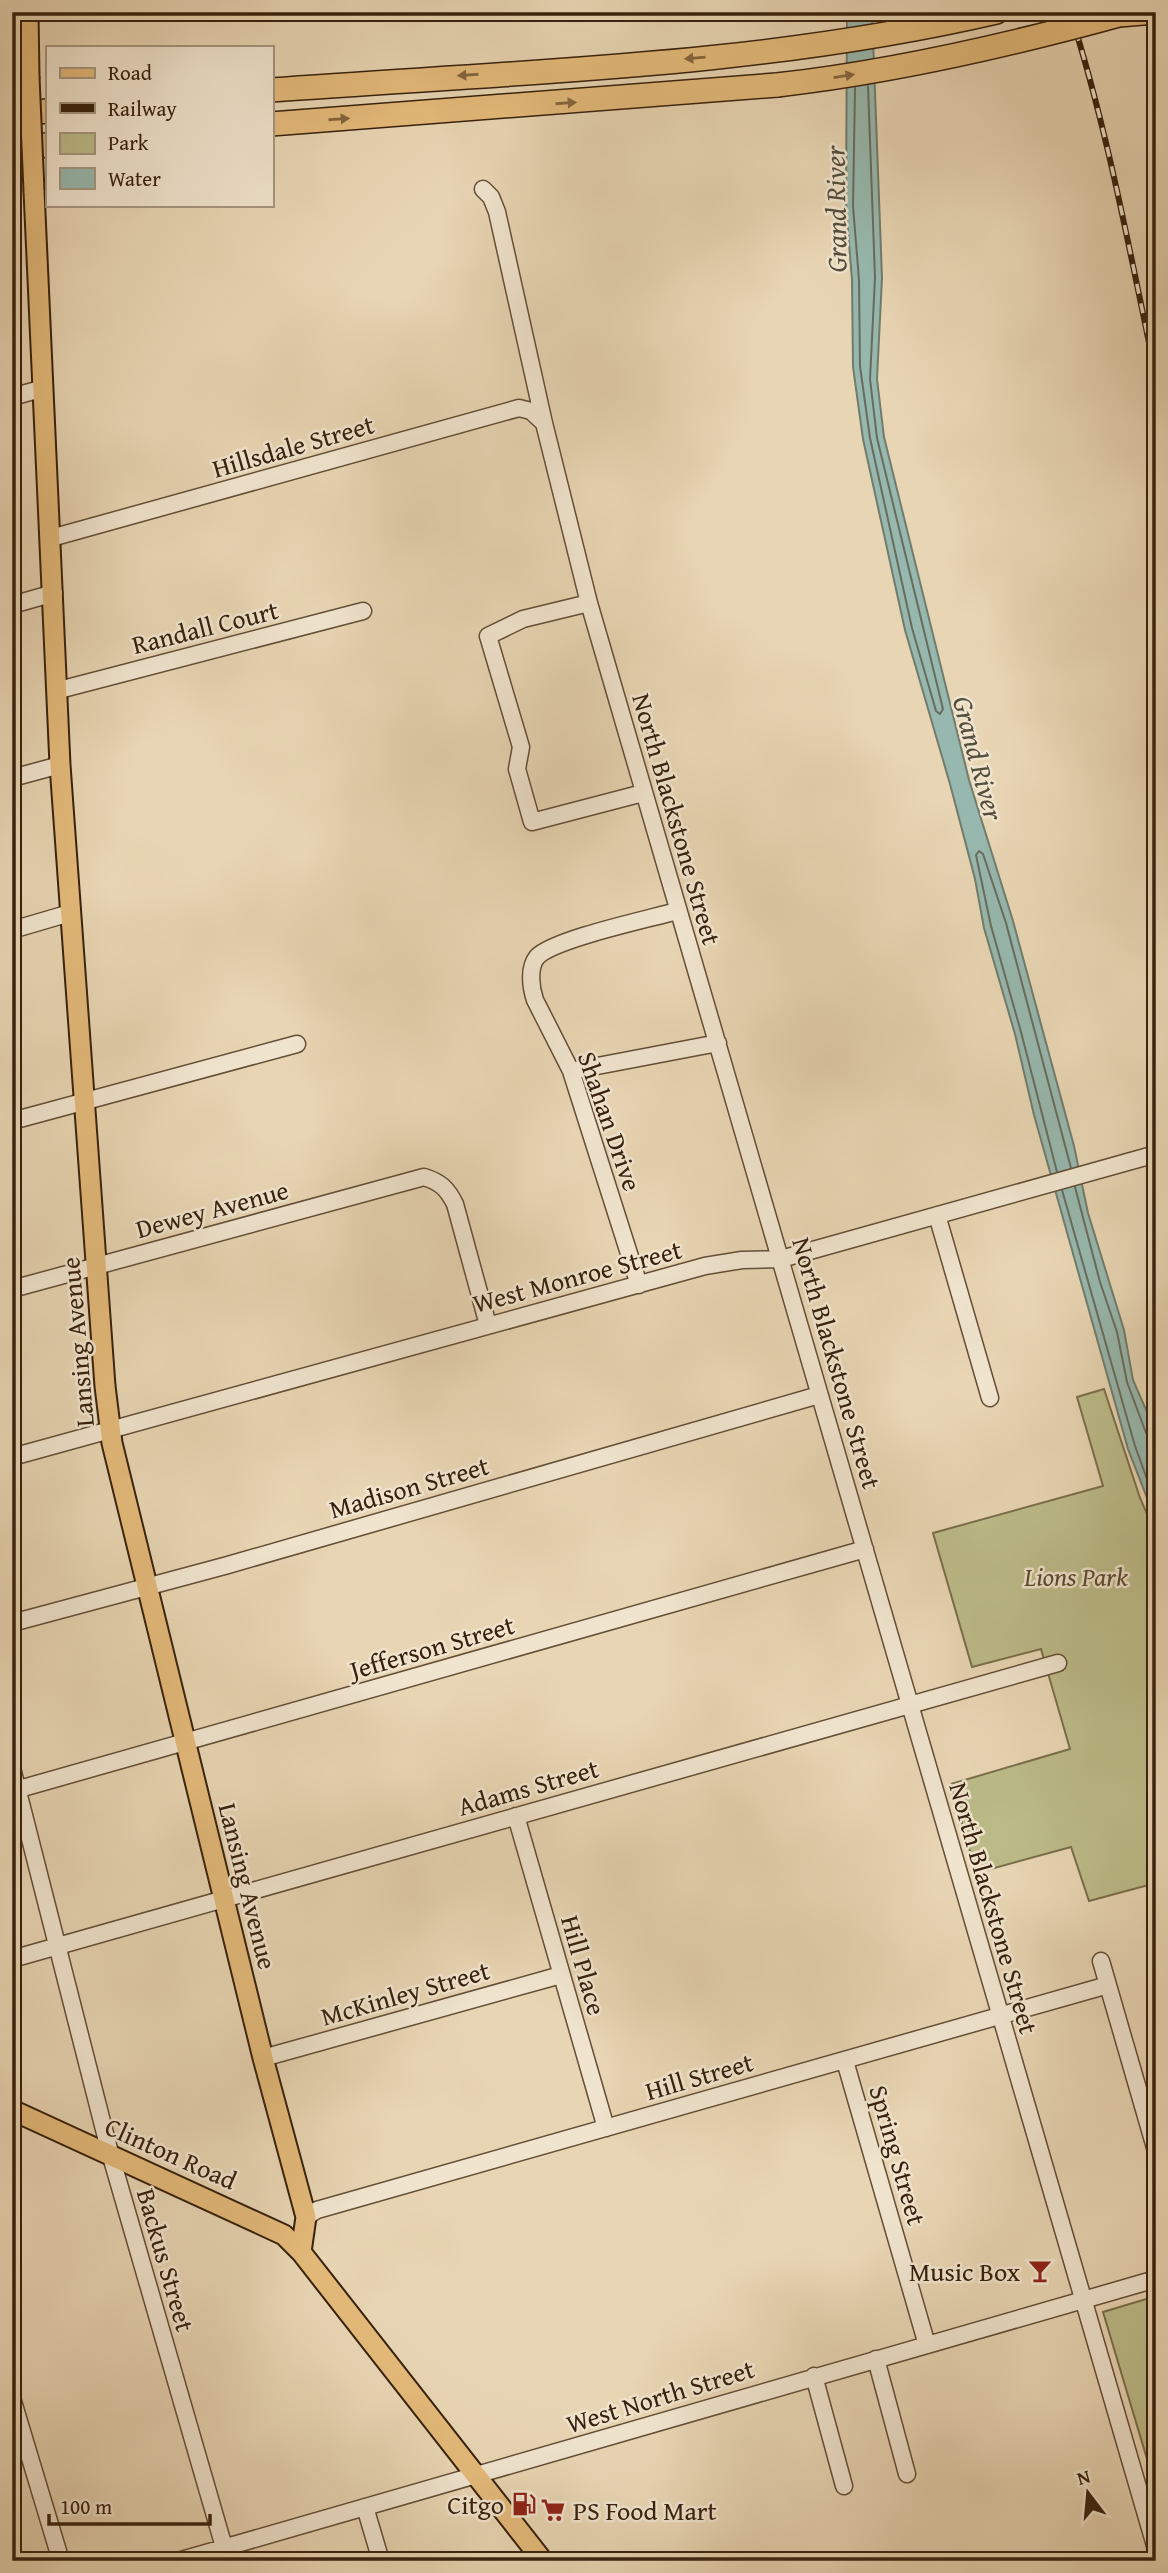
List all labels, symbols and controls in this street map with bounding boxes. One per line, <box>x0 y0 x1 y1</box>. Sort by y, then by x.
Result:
legend <box>46 46 273 206</box>
one-way arrow <box>684 53 706 64</box>
text: Road <box>108 57 153 88</box>
one-way arrow <box>457 70 479 81</box>
one-way arrow <box>833 71 855 82</box>
text: Railway <box>108 93 177 124</box>
one-way arrow <box>555 97 577 108</box>
one-way arrow <box>329 113 351 124</box>
text: Park <box>108 127 149 158</box>
water label: Grand River <box>813 144 857 273</box>
text: Water <box>108 163 161 194</box>
street label: Hillsdale Street <box>208 404 378 488</box>
street label: Randall Court <box>128 590 282 664</box>
street label: North Blackstone Street <box>622 689 732 949</box>
water label: Grand River <box>943 691 1016 826</box>
street label: Shahan Drive <box>568 1046 652 1196</box>
street label: Dewey Avenue <box>131 1170 293 1248</box>
street label: West Monroe Street <box>468 1229 686 1323</box>
street label: North Blackstone Street <box>782 1233 892 1493</box>
street label: Lansing Avenue <box>50 1255 104 1429</box>
street label: Madison Street <box>325 1446 493 1528</box>
park label: Lions Park <box>1023 1557 1128 1596</box>
street label: Jefferson Street <box>342 1605 519 1690</box>
street label: Adams Street <box>453 1748 603 1826</box>
street label: North Blackstone Street <box>939 1778 1049 2038</box>
street label: Lansing Avenue <box>208 1799 288 1973</box>
street label: Hill Place <box>551 1911 617 2019</box>
street label: McKinley Street <box>316 1950 494 2036</box>
street label: Hill Street <box>640 2042 758 2110</box>
street label: Spring Street <box>859 2081 937 2229</box>
street label: Clinton Road <box>99 2107 243 2199</box>
street label: Backus Street <box>127 2184 205 2336</box>
place label: Music Box <box>909 2252 1021 2291</box>
bar icon: Music Box <box>1026 2257 1054 2285</box>
street label: West North Street <box>561 2349 759 2443</box>
north arrow <box>1052 2458 1122 2528</box>
text: N <box>1073 2461 1094 2492</box>
scale bar <box>49 2482 210 2526</box>
place label: Citgo <box>447 2485 504 2524</box>
fuel station icon: Citgo <box>510 2490 538 2518</box>
text: 100 m <box>60 2491 112 2522</box>
place label: PS Food Mart <box>573 2491 717 2530</box>
supermarket icon: PS Food Mart <box>539 2496 567 2524</box>

